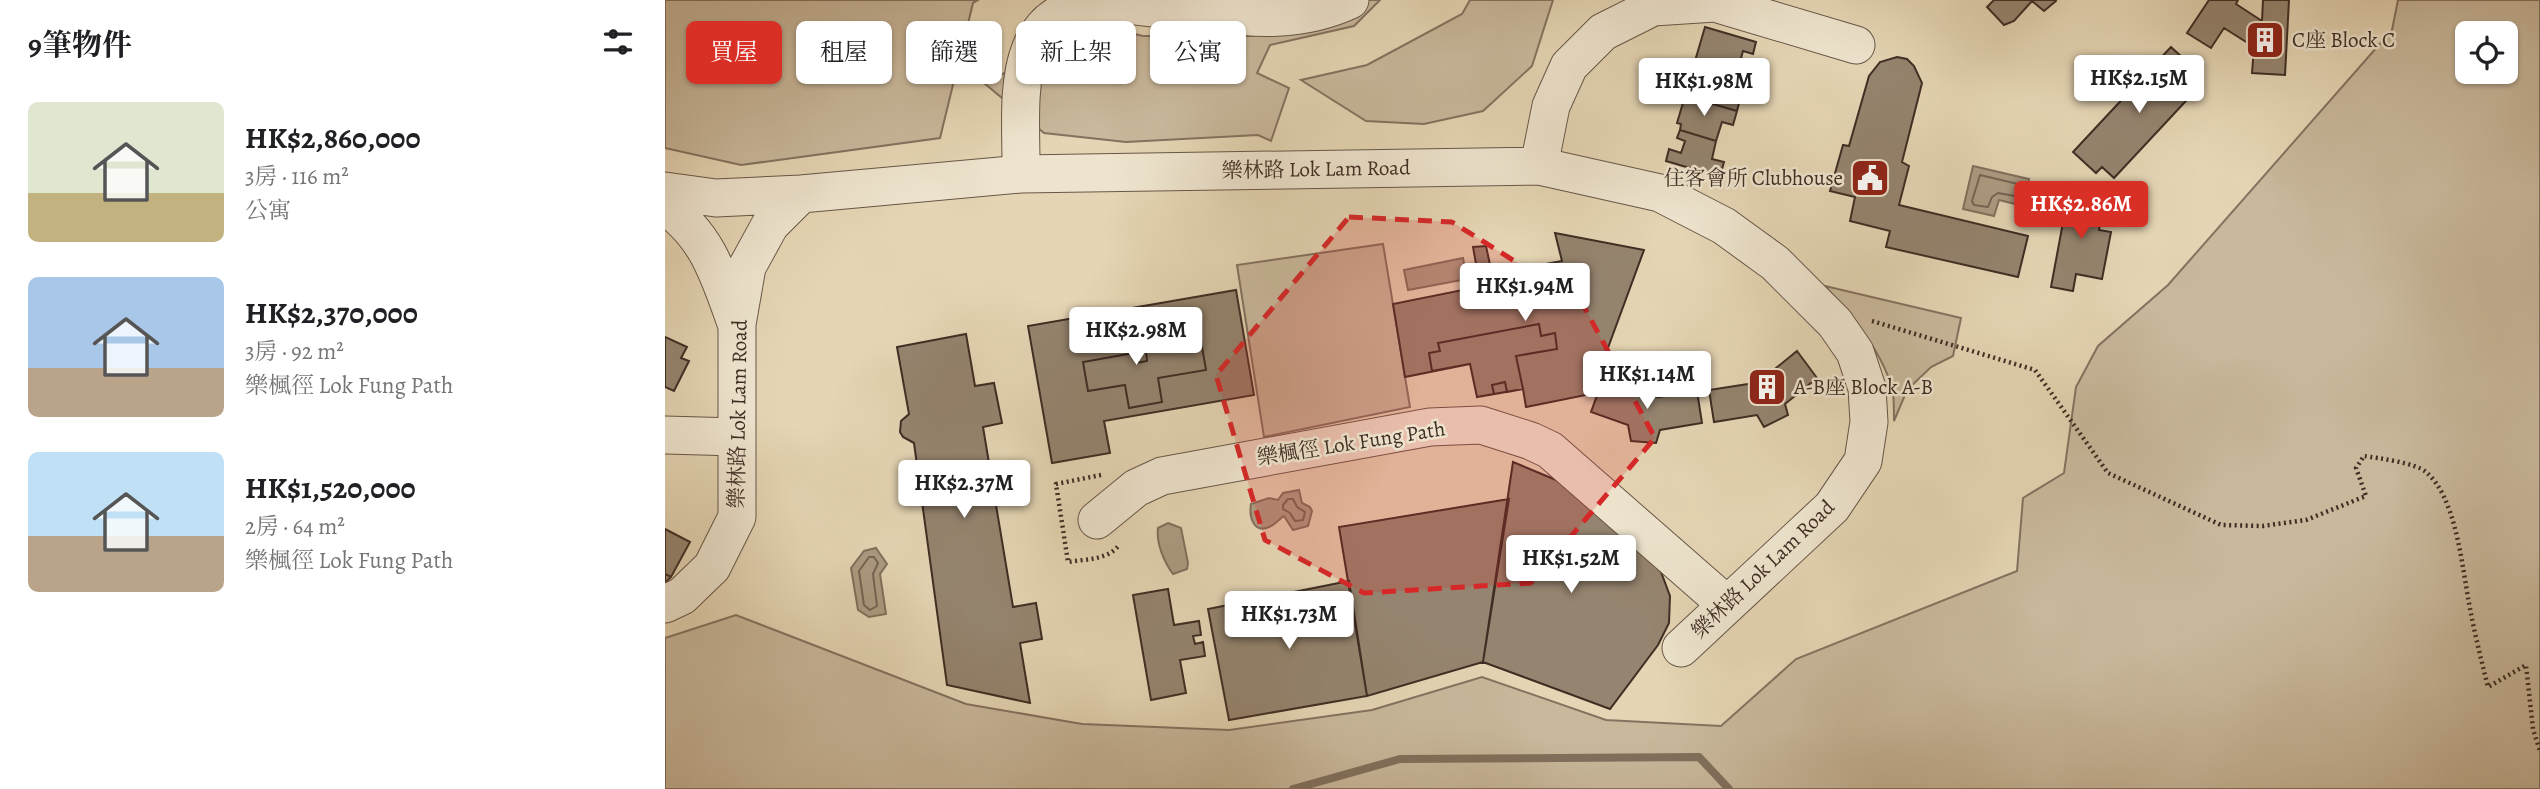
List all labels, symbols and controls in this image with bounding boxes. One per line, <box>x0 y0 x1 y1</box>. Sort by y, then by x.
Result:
building icon: C座 Block C <box>2244 19 2286 61</box>
chip: 買屋 <box>686 21 782 84</box>
chip: 租屋 <box>796 21 892 84</box>
chip: 篩選 <box>906 21 1002 84</box>
chip: 新上架 <box>1016 21 1136 84</box>
chip: 公寓 <box>1150 21 1246 84</box>
map controls <box>2455 21 2518 84</box>
button: locate <box>2455 21 2518 84</box>
icon: filters <box>599 23 637 61</box>
text: 9筆物件 <box>28 25 132 65</box>
place label: C座 Block C <box>2292 26 2395 54</box>
pin: HK$2.15M <box>2067 55 2211 115</box>
pin: HK$1.98M <box>1632 58 1776 118</box>
text: HK$2.15M <box>2090 62 2188 93</box>
text: HK$1.98M <box>1655 65 1753 96</box>
text: HK$2,860,000 <box>245 118 421 158</box>
icon: home <box>84 130 168 214</box>
street label: 樂林路 Lok Lam Road <box>1221 153 1411 185</box>
public building icon: 住客會所 Clubhouse <box>1849 157 1891 199</box>
text: 3房 · 116 m² <box>245 161 349 192</box>
place label: 住客會所 Clubhouse <box>1664 164 1843 192</box>
pin: HK$2.86M <box>2009 182 2153 241</box>
text: HK$2.86M <box>2030 188 2132 219</box>
text: 公寓 <box>245 195 291 226</box>
pin: HK$1.94M <box>1453 264 1597 323</box>
text: HK$1.94M <box>1476 270 1574 301</box>
text: HK$2,370,000 <box>245 293 418 333</box>
icon: home <box>84 305 168 389</box>
pin: HK$2.98M <box>1064 308 1208 367</box>
text: HK$2.98M <box>1085 314 1187 345</box>
street label: 樂林路 Lok Lam Road <box>722 319 754 509</box>
text: 3房 · 92 m² <box>245 336 344 367</box>
pin: HK$1.14M <box>1575 352 1719 411</box>
text: HK$1.14M <box>1599 358 1695 389</box>
building icon: A-B座 Block A-B <box>1746 366 1788 408</box>
text: 樂楓徑 Lok Fung Path <box>245 370 453 401</box>
place label: A-B座 Block A-B <box>1793 373 1933 401</box>
street label: 樂楓徑 Lok Fung Path <box>1255 414 1447 472</box>
pin: HK$2.37M <box>892 461 1036 520</box>
text: HK$2.37M <box>914 467 1014 498</box>
text: HK$1,520,000 <box>245 468 416 508</box>
icon: home <box>84 480 168 564</box>
street label: 樂林路 Lok Lam Road <box>1685 493 1841 645</box>
text: 2房 · 64 m² <box>245 511 345 542</box>
pin: HK$1.52M <box>1499 536 1643 595</box>
text: HK$1.52M <box>1522 542 1620 573</box>
text: 樂楓徑 Lok Fung Path <box>245 545 453 576</box>
pin: HK$1.73M <box>1217 592 1361 651</box>
text: HK$1.73M <box>1241 598 1337 629</box>

